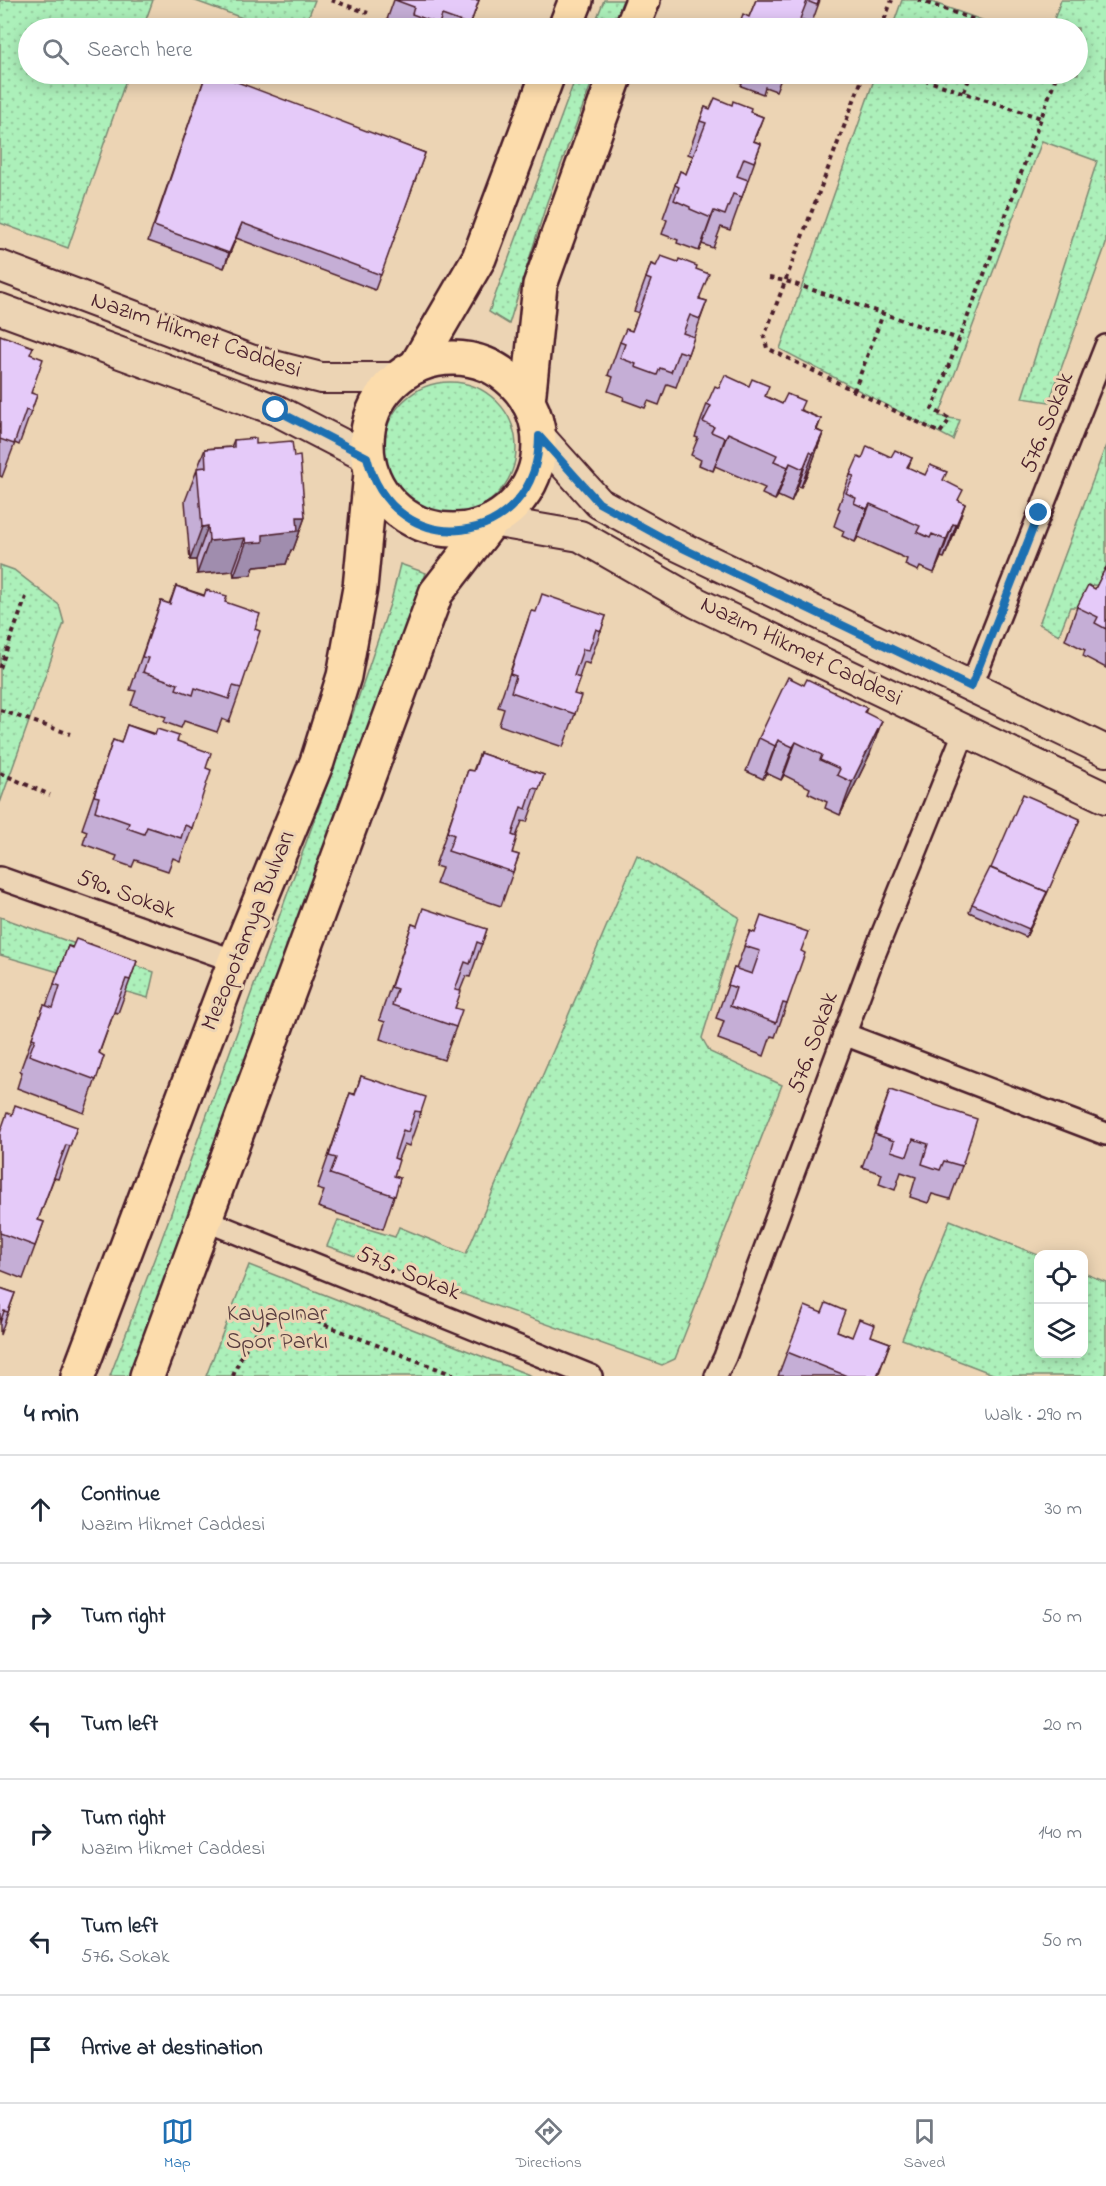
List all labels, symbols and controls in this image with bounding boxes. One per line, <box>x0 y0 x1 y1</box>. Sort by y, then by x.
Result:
search box <box>18 18 1088 84</box>
icon: search <box>39 35 72 68</box>
text: Search here <box>87 35 192 67</box>
street label: Nazım Hikmet Caddesi <box>86 284 306 388</box>
street label: 576. Sokak <box>1012 367 1084 479</box>
route start <box>262 396 288 422</box>
route end <box>1025 499 1051 525</box>
street label: Nazım Hikmet Caddesi <box>694 588 908 716</box>
street label: Mezopotamya Bulvarı <box>193 826 306 1037</box>
street label: 590. Sokak <box>71 861 181 929</box>
street label: 576. Sokak <box>779 987 849 1099</box>
street label: 575. Sokak <box>351 1237 466 1311</box>
map controls <box>1034 1250 1088 1358</box>
button: locate <box>1034 1250 1088 1304</box>
park label: Kayapınar Spor Parkı <box>226 1297 328 1360</box>
button: layers <box>1034 1304 1088 1358</box>
text: 4 min <box>24 1396 79 1434</box>
text: Walk · 290 m <box>984 1401 1082 1430</box>
text: Continue <box>81 1479 160 1511</box>
icon: ahead <box>24 1493 57 1526</box>
text: 30 m <box>1045 1495 1082 1524</box>
text: Nazım Hikmet Caddesi <box>81 1511 265 1540</box>
icon: right <box>24 1601 57 1634</box>
text: Turn right <box>81 1601 166 1633</box>
text: 50 m <box>1041 1603 1082 1632</box>
icon: left <box>24 1709 57 1742</box>
text: Turn left <box>81 1709 158 1741</box>
text: 20 m <box>1043 1711 1082 1740</box>
text: Turn right <box>81 1803 166 1835</box>
icon: right <box>24 1817 57 1850</box>
text: 140 m <box>1038 1819 1082 1848</box>
text: Nazım Hikmet Caddesi <box>81 1835 265 1864</box>
text: Turn left <box>81 1911 158 1943</box>
icon: left <box>24 1925 57 1958</box>
text: 50 m <box>1041 1927 1082 1956</box>
text: 576. Sokak <box>81 1943 170 1972</box>
icon: arrive <box>24 2033 57 2066</box>
text: Arrive at destination <box>81 2033 263 2065</box>
tab: Map <box>161 2115 194 2175</box>
tab: Directions <box>515 2115 582 2175</box>
tab: Saved <box>903 2115 945 2175</box>

